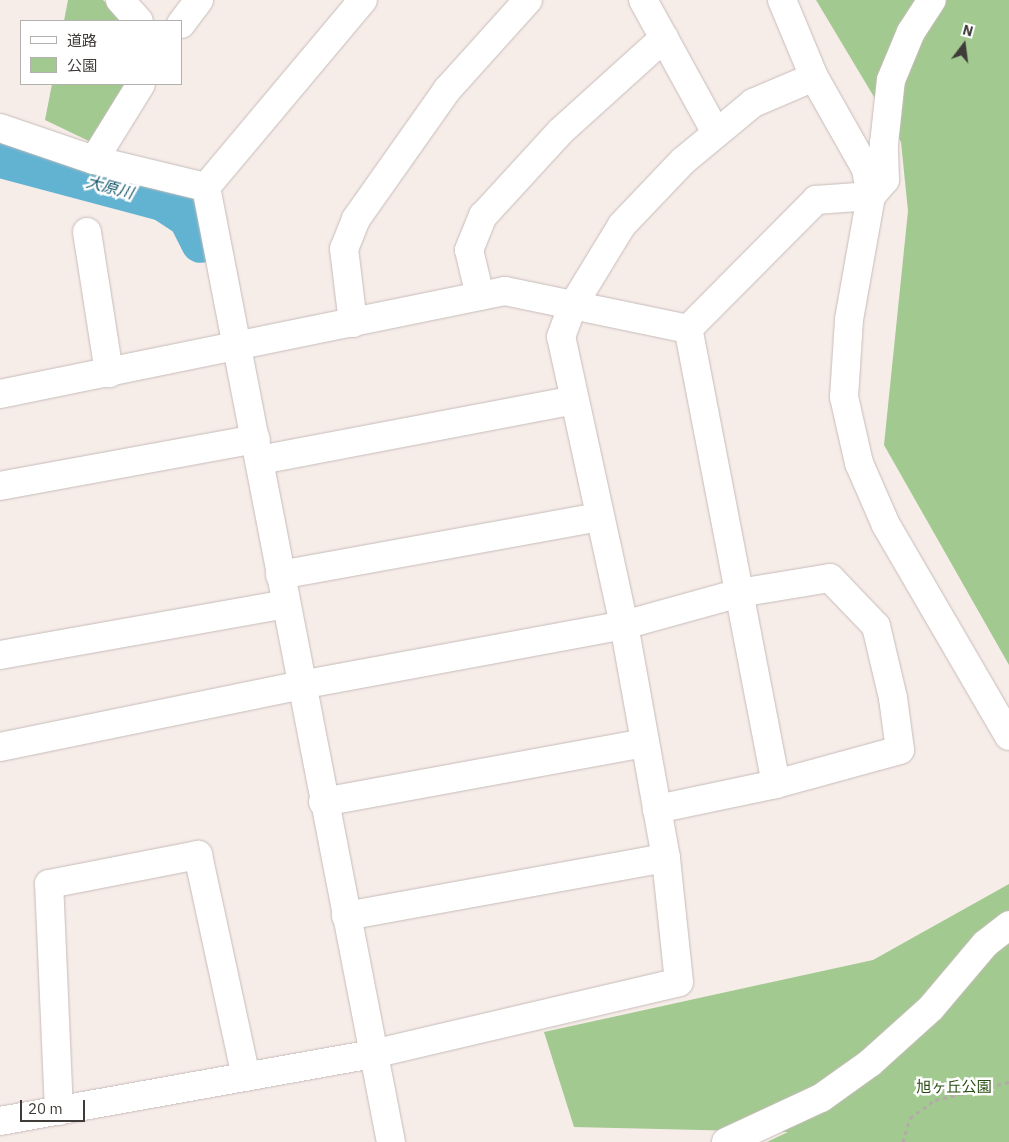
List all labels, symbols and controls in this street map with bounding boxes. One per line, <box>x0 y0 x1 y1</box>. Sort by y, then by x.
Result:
legend <box>20 20 182 85</box>
north arrow <box>939 20 989 70</box>
text: N <box>961 21 975 41</box>
text: 道路 <box>67 31 97 50</box>
text: 公園 <box>67 56 97 75</box>
water label: 大原川 <box>84 172 136 202</box>
park label: 旭ヶ丘公園 <box>917 1078 991 1096</box>
scale bar <box>22 1090 88 1122</box>
text: 20 m <box>28 1099 63 1118</box>

